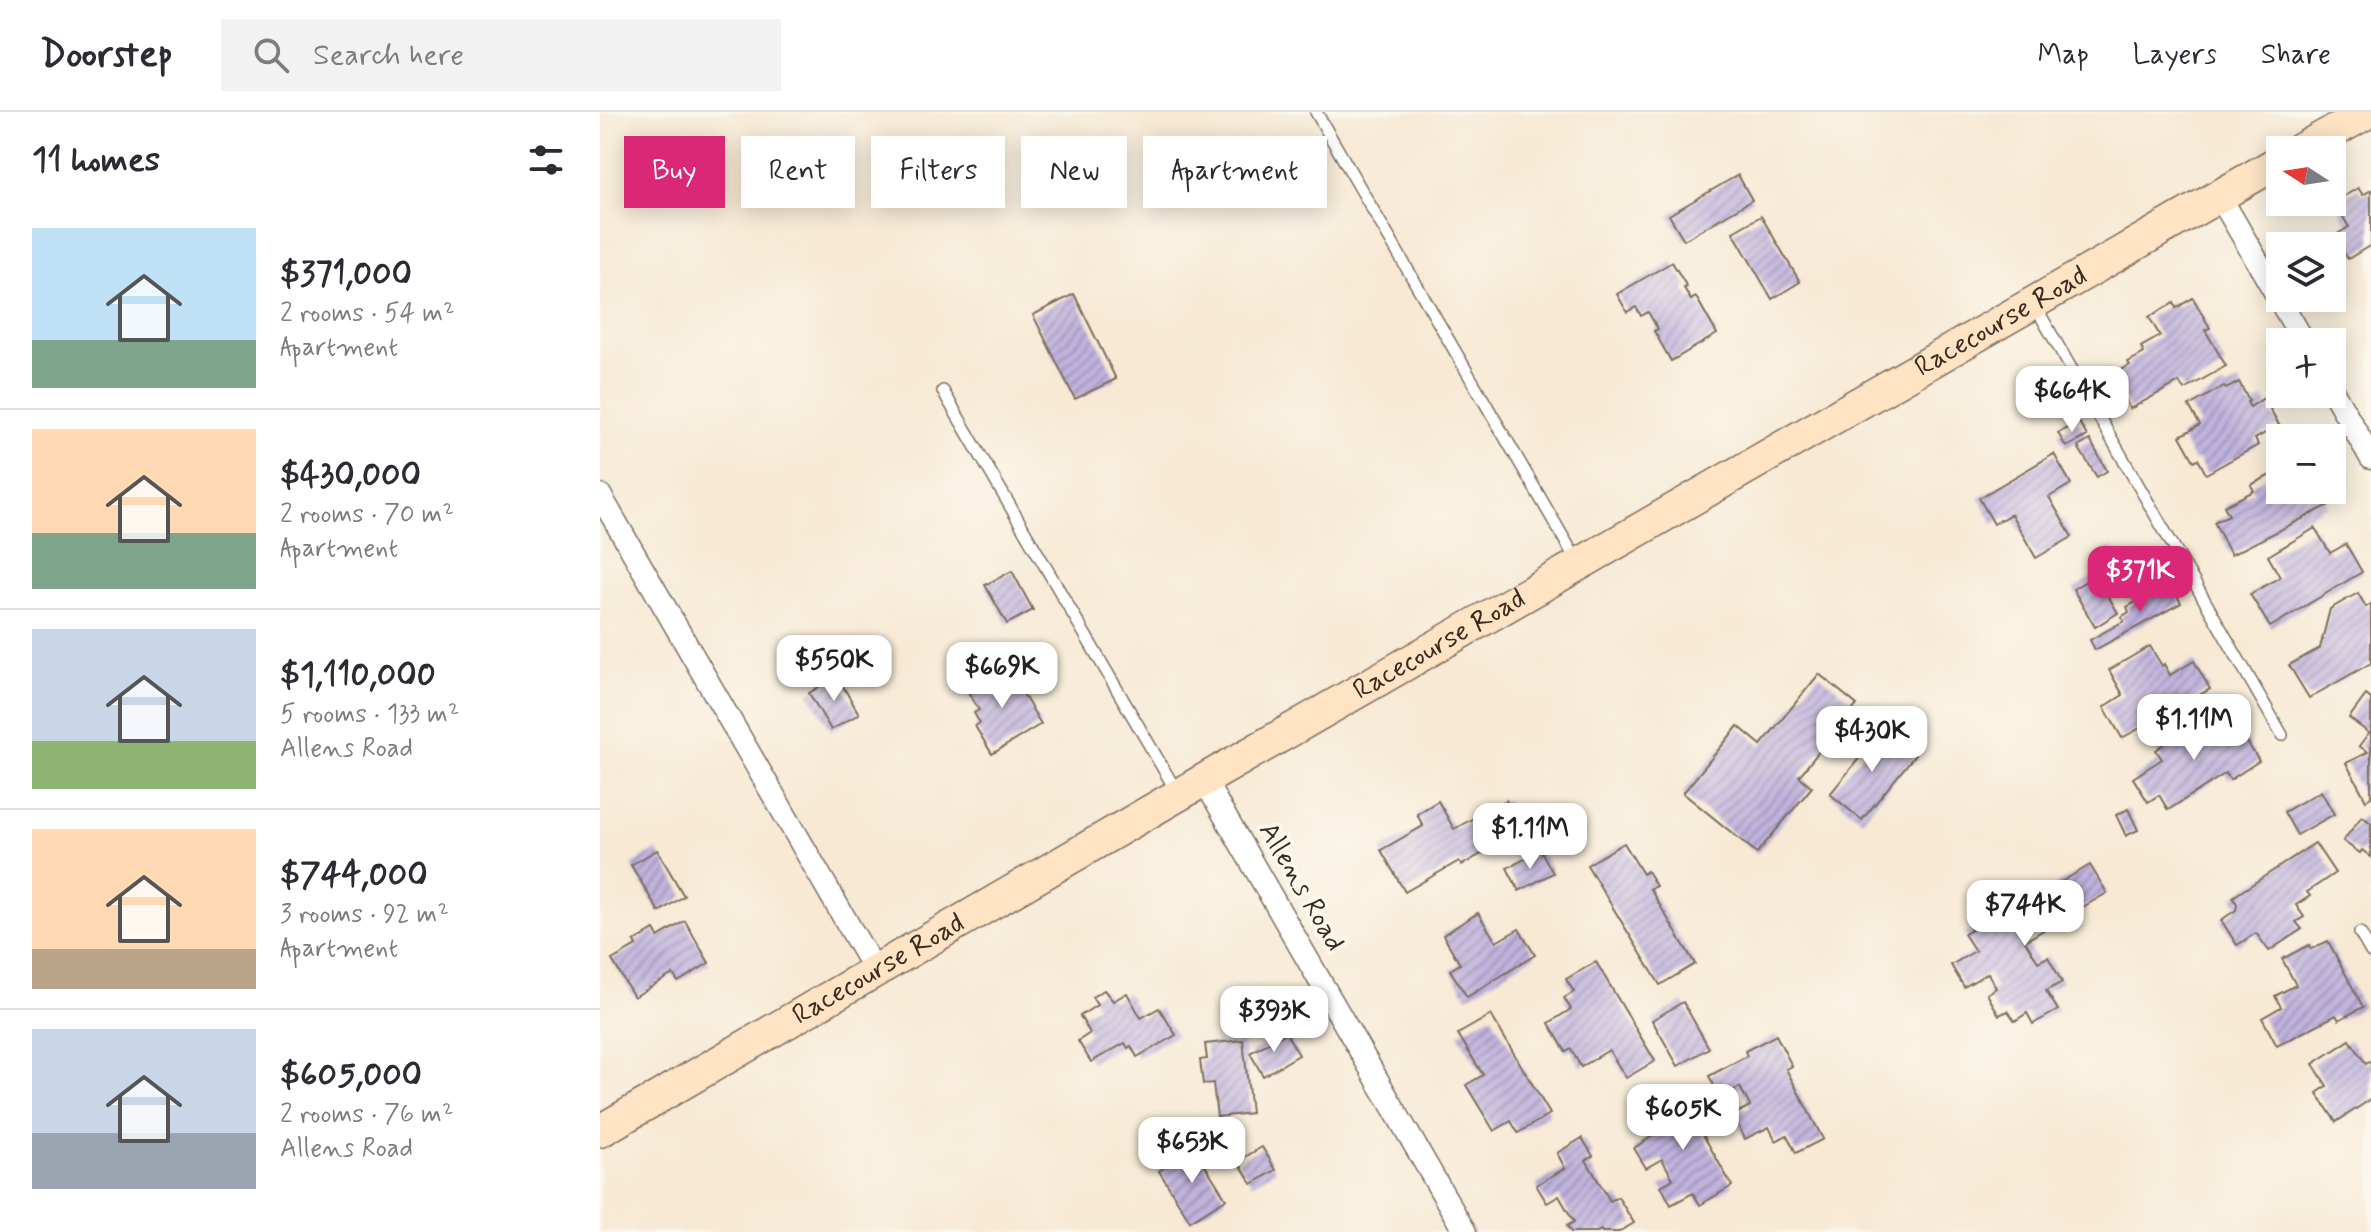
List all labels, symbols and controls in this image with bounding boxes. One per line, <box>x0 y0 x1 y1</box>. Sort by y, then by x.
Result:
search box <box>221 19 781 91</box>
text: Doorstep <box>40 31 173 80</box>
icon: search <box>249 33 293 77</box>
text: Search here <box>313 36 464 75</box>
text: Map <box>2038 37 2089 74</box>
text: Layers <box>2133 37 2217 74</box>
text: Share <box>2261 37 2331 74</box>
chip: Buy <box>624 136 725 208</box>
chip: Rent <box>741 136 855 208</box>
chip: Filters <box>871 136 1005 208</box>
chip: New <box>1021 136 1127 208</box>
chip: Apartment <box>1143 136 1327 208</box>
north arrow <box>2266 136 2346 216</box>
map controls <box>2266 136 2346 504</box>
text: 11 homes <box>32 138 160 183</box>
icon: filters <box>524 138 568 182</box>
button: layers <box>2266 232 2346 312</box>
text: $371,000 <box>280 252 412 297</box>
street label: Racecourse Road <box>1908 257 2094 386</box>
icon: home <box>96 260 192 356</box>
text: 2 rooms · 54 m² <box>280 297 455 331</box>
button: + <box>2266 328 2346 408</box>
text: Apartment <box>280 331 398 365</box>
pin: $664K <box>2016 366 2128 434</box>
text: $664K <box>2034 375 2110 409</box>
button: − <box>2266 424 2346 504</box>
text: $430,000 <box>280 453 421 498</box>
icon: home <box>96 461 192 557</box>
text: 2 rooms · 70 m² <box>280 498 454 532</box>
text: Apartment <box>280 532 398 566</box>
pin: $371K <box>2084 546 2196 614</box>
text: $371K <box>2106 555 2174 589</box>
street label: Racecourse Road <box>1346 580 1532 709</box>
pin: $550K <box>778 635 890 703</box>
pin: $669K <box>946 642 1058 710</box>
text: $550K <box>795 644 873 678</box>
text: $669K <box>964 651 1040 685</box>
text: $1,110,000 <box>280 653 436 698</box>
icon: home <box>96 661 192 757</box>
pin: $1.11M <box>2129 694 2259 762</box>
text: 5 rooms · 133 m² <box>280 698 459 732</box>
text: $1.11M <box>2155 703 2233 737</box>
pin: $430K <box>1816 706 1928 774</box>
text: $430K <box>1834 715 1910 749</box>
text: Allens Road <box>280 732 413 766</box>
pin: $1.11M <box>1465 803 1595 871</box>
text: $1.11M <box>1491 812 1569 846</box>
street label: Allens Road <box>1249 816 1353 958</box>
text: $744,000 <box>280 853 428 898</box>
icon: home <box>96 861 192 957</box>
pin: $744K <box>1969 880 2081 948</box>
text: $744K <box>1985 889 2065 923</box>
text: 3 rooms · 92 m² <box>280 898 449 932</box>
street label: Racecourse Road <box>786 905 971 1034</box>
text: Apartment <box>280 932 398 966</box>
pin: $393K <box>1218 986 1330 1054</box>
text: $393K <box>1238 995 1310 1029</box>
text: $605,000 <box>280 1053 422 1098</box>
icon: home <box>96 1061 192 1157</box>
pin: $605K <box>1627 1084 1739 1152</box>
text: $605K <box>1645 1093 1721 1127</box>
text: 2 rooms · 76 m² <box>280 1098 453 1132</box>
pin: $653K <box>1136 1117 1248 1185</box>
text: $653K <box>1156 1126 1228 1160</box>
text: Allens Road <box>280 1132 413 1166</box>

